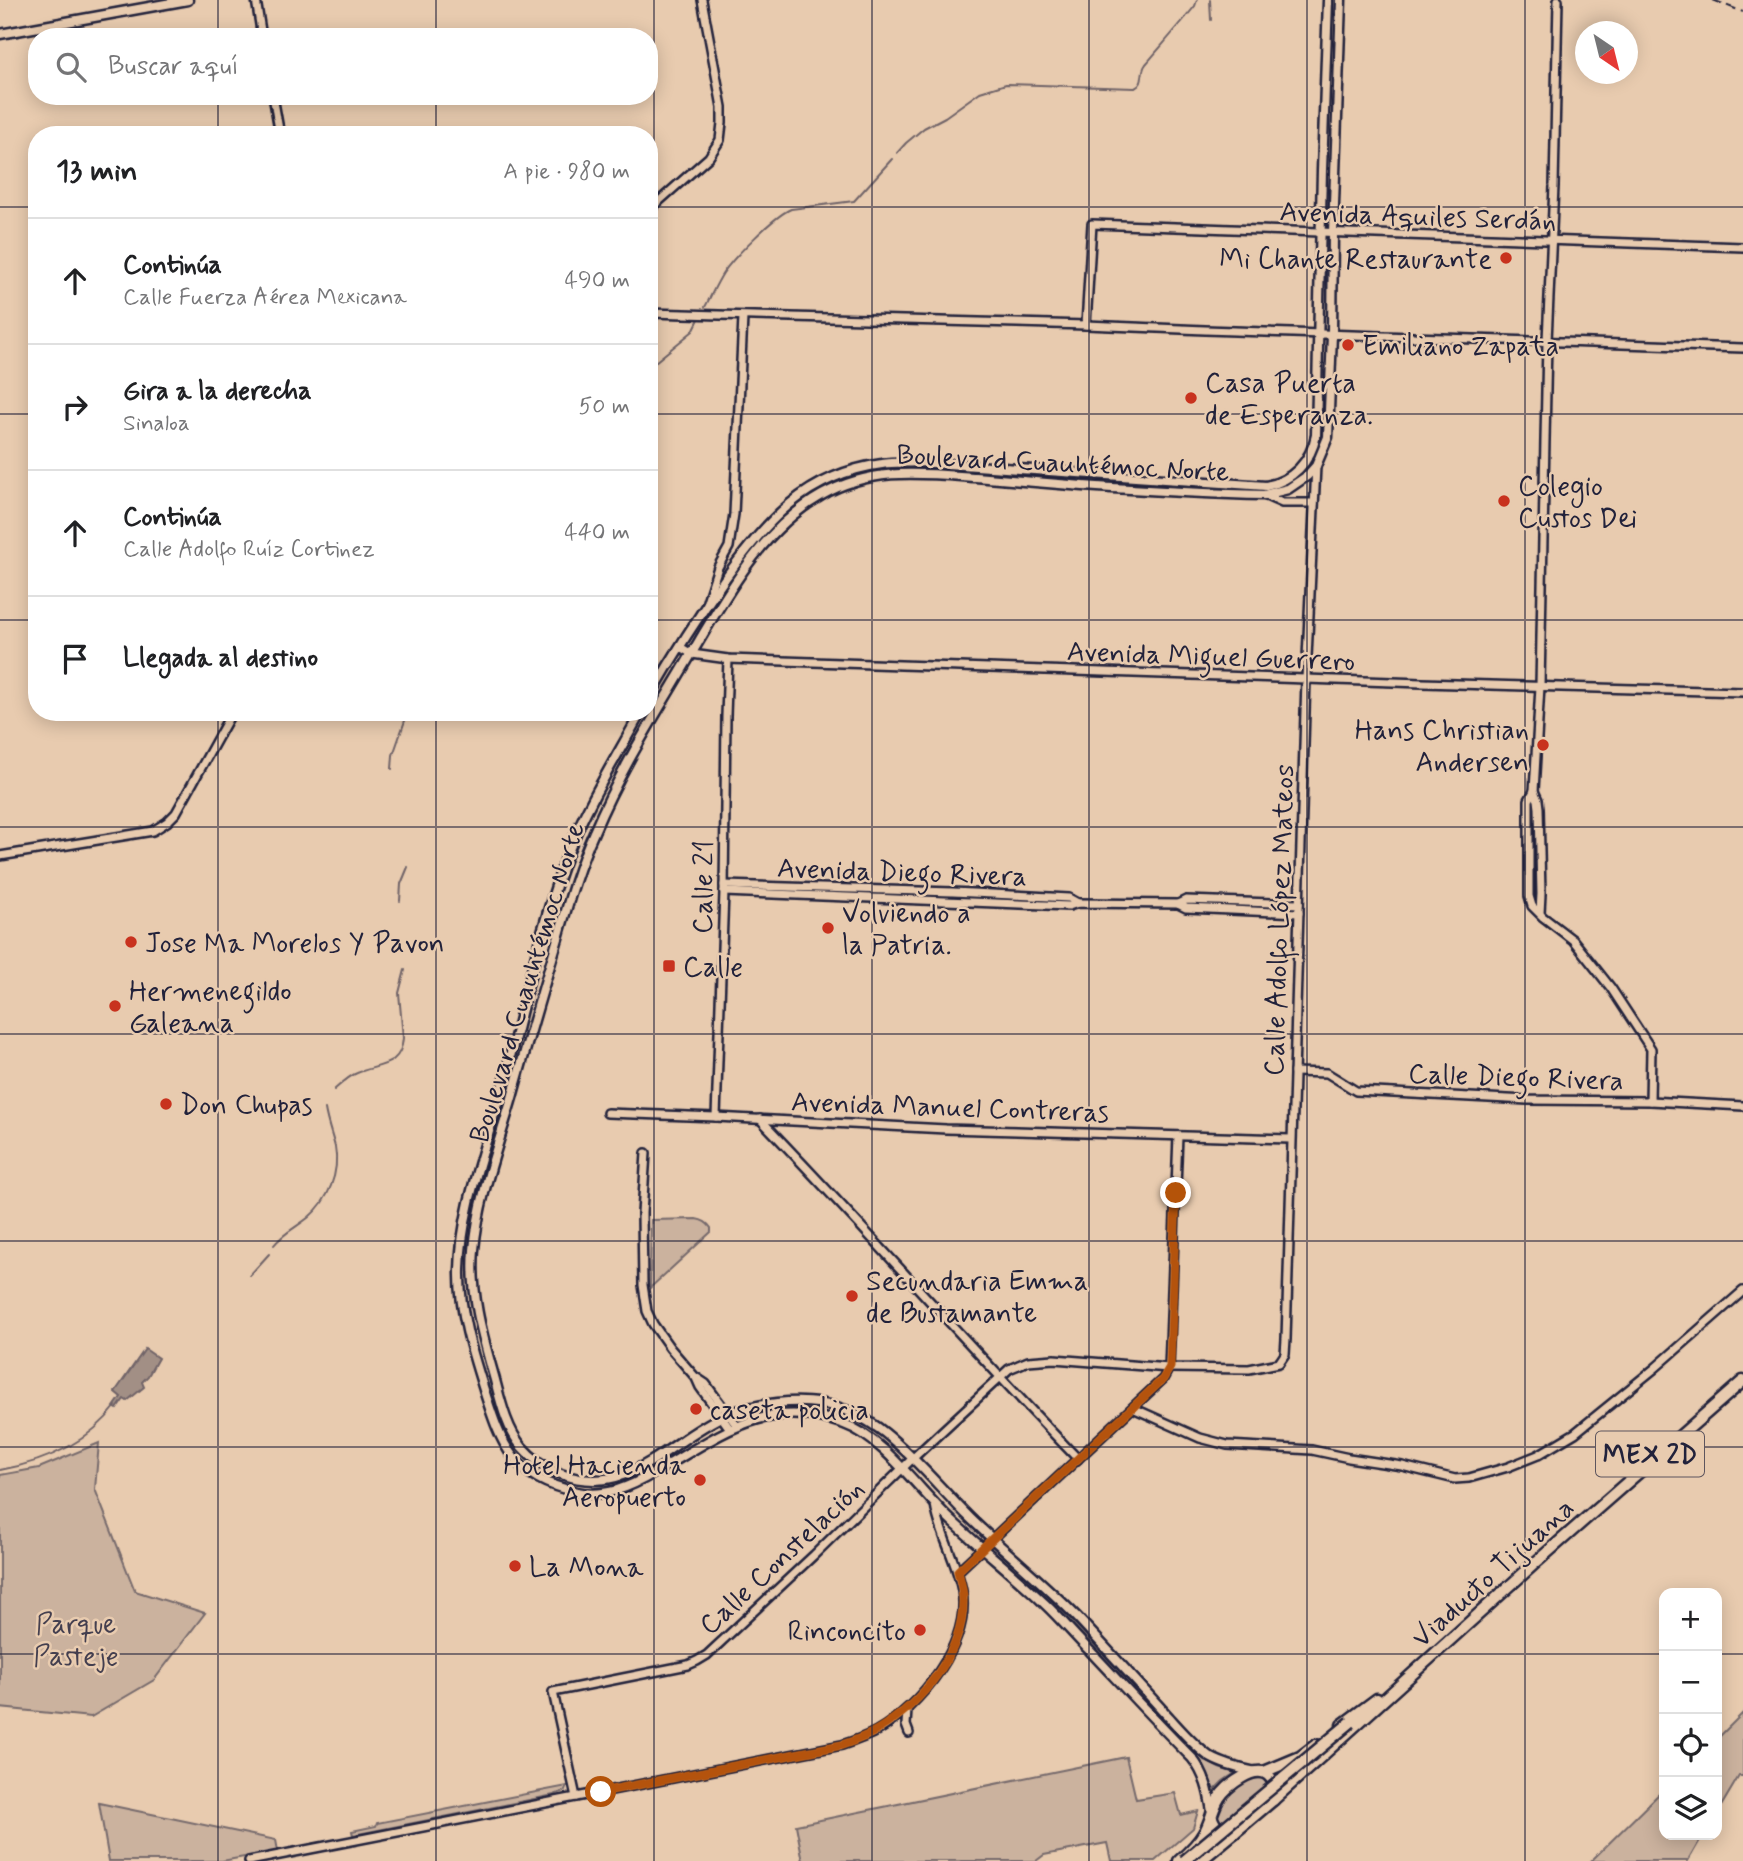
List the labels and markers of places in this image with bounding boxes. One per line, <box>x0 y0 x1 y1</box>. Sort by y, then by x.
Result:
place label: Mi Chante Restaurante <box>1219 242 1492 279</box>
marker: Mi Chante Restaurante <box>1498 250 1514 266</box>
place label: Emiliano Zapata <box>1362 329 1559 366</box>
marker: Emiliano Zapata <box>1340 337 1356 353</box>
place label: Casa Puerta de Esperanza. <box>1205 366 1373 435</box>
marker: Casa Puerta de Esperanza. <box>1183 390 1199 406</box>
place label: Colegio Custos Dei <box>1518 469 1637 538</box>
marker: Colegio Custos Dei <box>1496 493 1512 509</box>
place label: Hans Christian Andersen <box>1355 713 1529 782</box>
marker: Hans Christian Andersen <box>1535 737 1551 753</box>
place label: Volviendo a la Patria. <box>842 896 971 965</box>
marker: Volviendo a la Patria. <box>820 920 836 936</box>
place label: Jose Ma Morelos Y Pavon <box>145 926 445 963</box>
marker: Jose Ma Morelos Y Pavon <box>123 934 139 950</box>
place label: Calle <box>683 950 743 987</box>
marker: Calle <box>661 958 677 974</box>
place label: Hermenegildo Galeana <box>129 974 292 1043</box>
marker: Hermenegildo Galeana <box>107 998 123 1014</box>
place label: Don Chupas <box>180 1088 313 1125</box>
marker: Don Chupas <box>158 1096 174 1112</box>
place label: Secundaria Emma de Bustamante <box>866 1264 1088 1333</box>
marker: Secundaria Emma de Bustamante <box>844 1288 860 1304</box>
place label: caseta policia <box>710 1393 869 1430</box>
marker: caseta policia <box>688 1401 704 1417</box>
place label: Hotel Hacienda Aeropuerto <box>503 1448 686 1517</box>
marker: Hotel Hacienda Aeropuerto <box>692 1472 708 1488</box>
place label: La Mona <box>529 1550 644 1587</box>
marker: La Mona <box>507 1558 523 1574</box>
place label: Rinconcito <box>787 1614 906 1651</box>
marker: Rinconcito <box>912 1622 928 1638</box>

